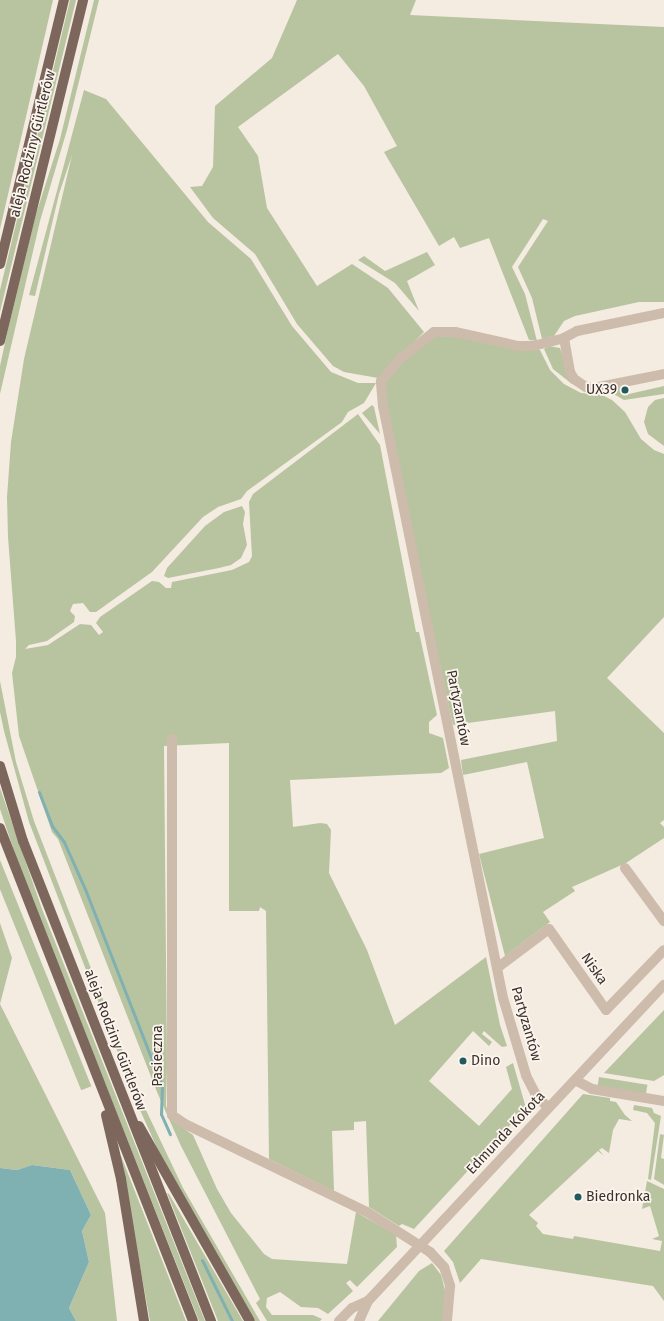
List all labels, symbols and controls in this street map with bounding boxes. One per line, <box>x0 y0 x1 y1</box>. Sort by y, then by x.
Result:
street label: aleja Rodziny Gürtlerów <box>7 69 59 219</box>
place label: UX39 <box>586 382 617 398</box>
marker: UX39 <box>620 385 630 395</box>
street label: Partyzantów <box>442 669 474 747</box>
street label: Niska <box>577 950 611 988</box>
street label: aleja Rodziny Gürtlerów <box>80 967 150 1113</box>
street label: Partyzantów <box>507 985 545 1063</box>
street label: Pasieczna <box>150 1025 166 1087</box>
place label: Dino <box>471 1053 500 1069</box>
marker: Dino <box>458 1056 468 1066</box>
street label: Edmunda Kokota <box>463 1088 549 1178</box>
place label: Biedronka <box>586 1189 650 1205</box>
marker: Biedronka <box>573 1192 583 1202</box>

